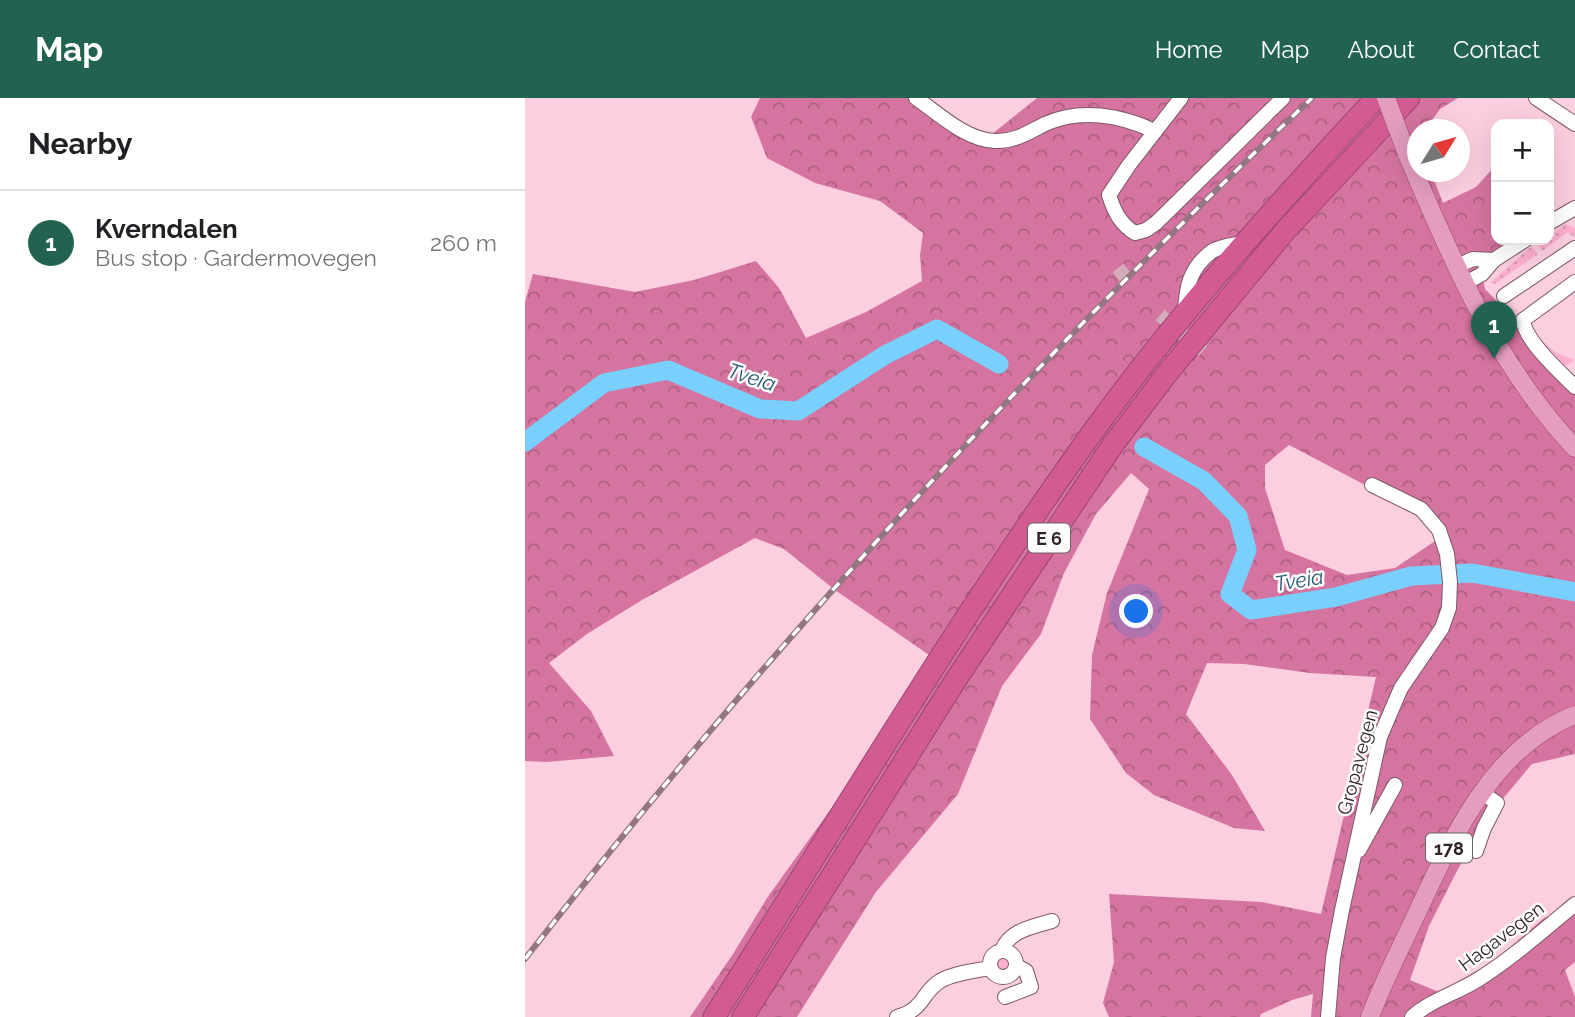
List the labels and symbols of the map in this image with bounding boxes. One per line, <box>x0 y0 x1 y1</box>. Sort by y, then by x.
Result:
north arrow <box>1407 119 1470 182</box>
pin: 1 <box>1471 301 1517 359</box>
water label: Tveia <box>725 358 779 396</box>
road number: E 6 <box>1028 524 1070 552</box>
water label: Tveia <box>1273 564 1325 596</box>
your location <box>1119 594 1153 628</box>
street label: Gropavegen <box>1332 707 1382 817</box>
road number: 178 <box>1426 834 1472 862</box>
street label: Hagavegen <box>1454 897 1548 975</box>

